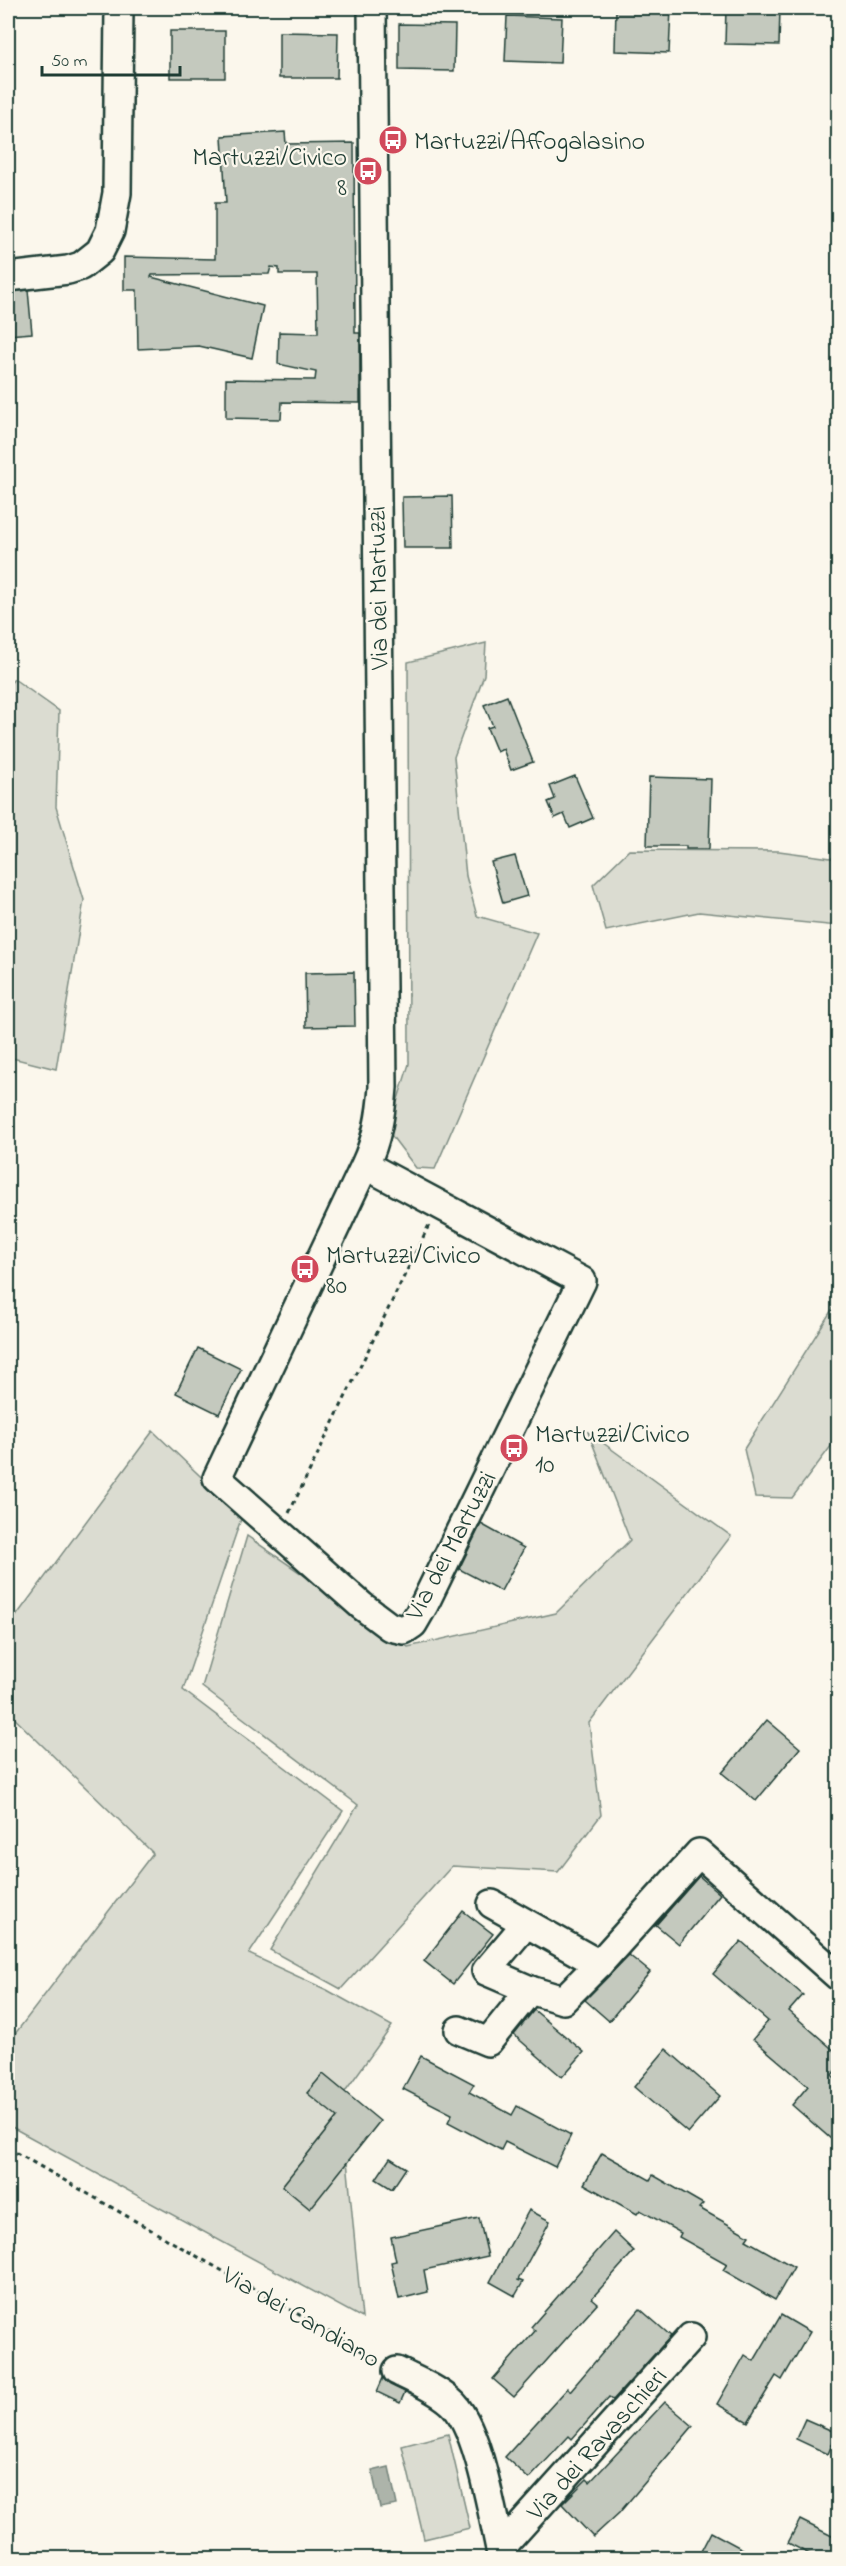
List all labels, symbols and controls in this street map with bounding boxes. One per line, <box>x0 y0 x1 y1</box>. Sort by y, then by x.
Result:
scale bar <box>42 39 180 77</box>
text: 50 m <box>51 49 88 75</box>
bus stop icon: Martuzzi/Affogalasino <box>377 124 409 156</box>
place label: Martuzzi/Affogalasino <box>414 124 645 162</box>
place label: Martuzzi/Civico 8 <box>192 140 347 208</box>
bus stop icon: Martuzzi/Civico 8 <box>352 155 384 187</box>
street label: Via dei Martuzzi <box>360 506 400 671</box>
place label: Martuzzi/Civico 80 <box>326 1238 481 1306</box>
bus stop icon: Martuzzi/Civico 80 <box>289 1253 321 1285</box>
place label: Martuzzi/Civico 10 <box>535 1417 690 1485</box>
bus stop icon: Martuzzi/Civico 10 <box>498 1432 530 1464</box>
street label: Via dei Martuzzi <box>397 1465 508 1629</box>
street label: Via dei Candiano <box>213 2257 387 2379</box>
street label: Via dei Ravaschieri <box>518 2360 678 2531</box>

